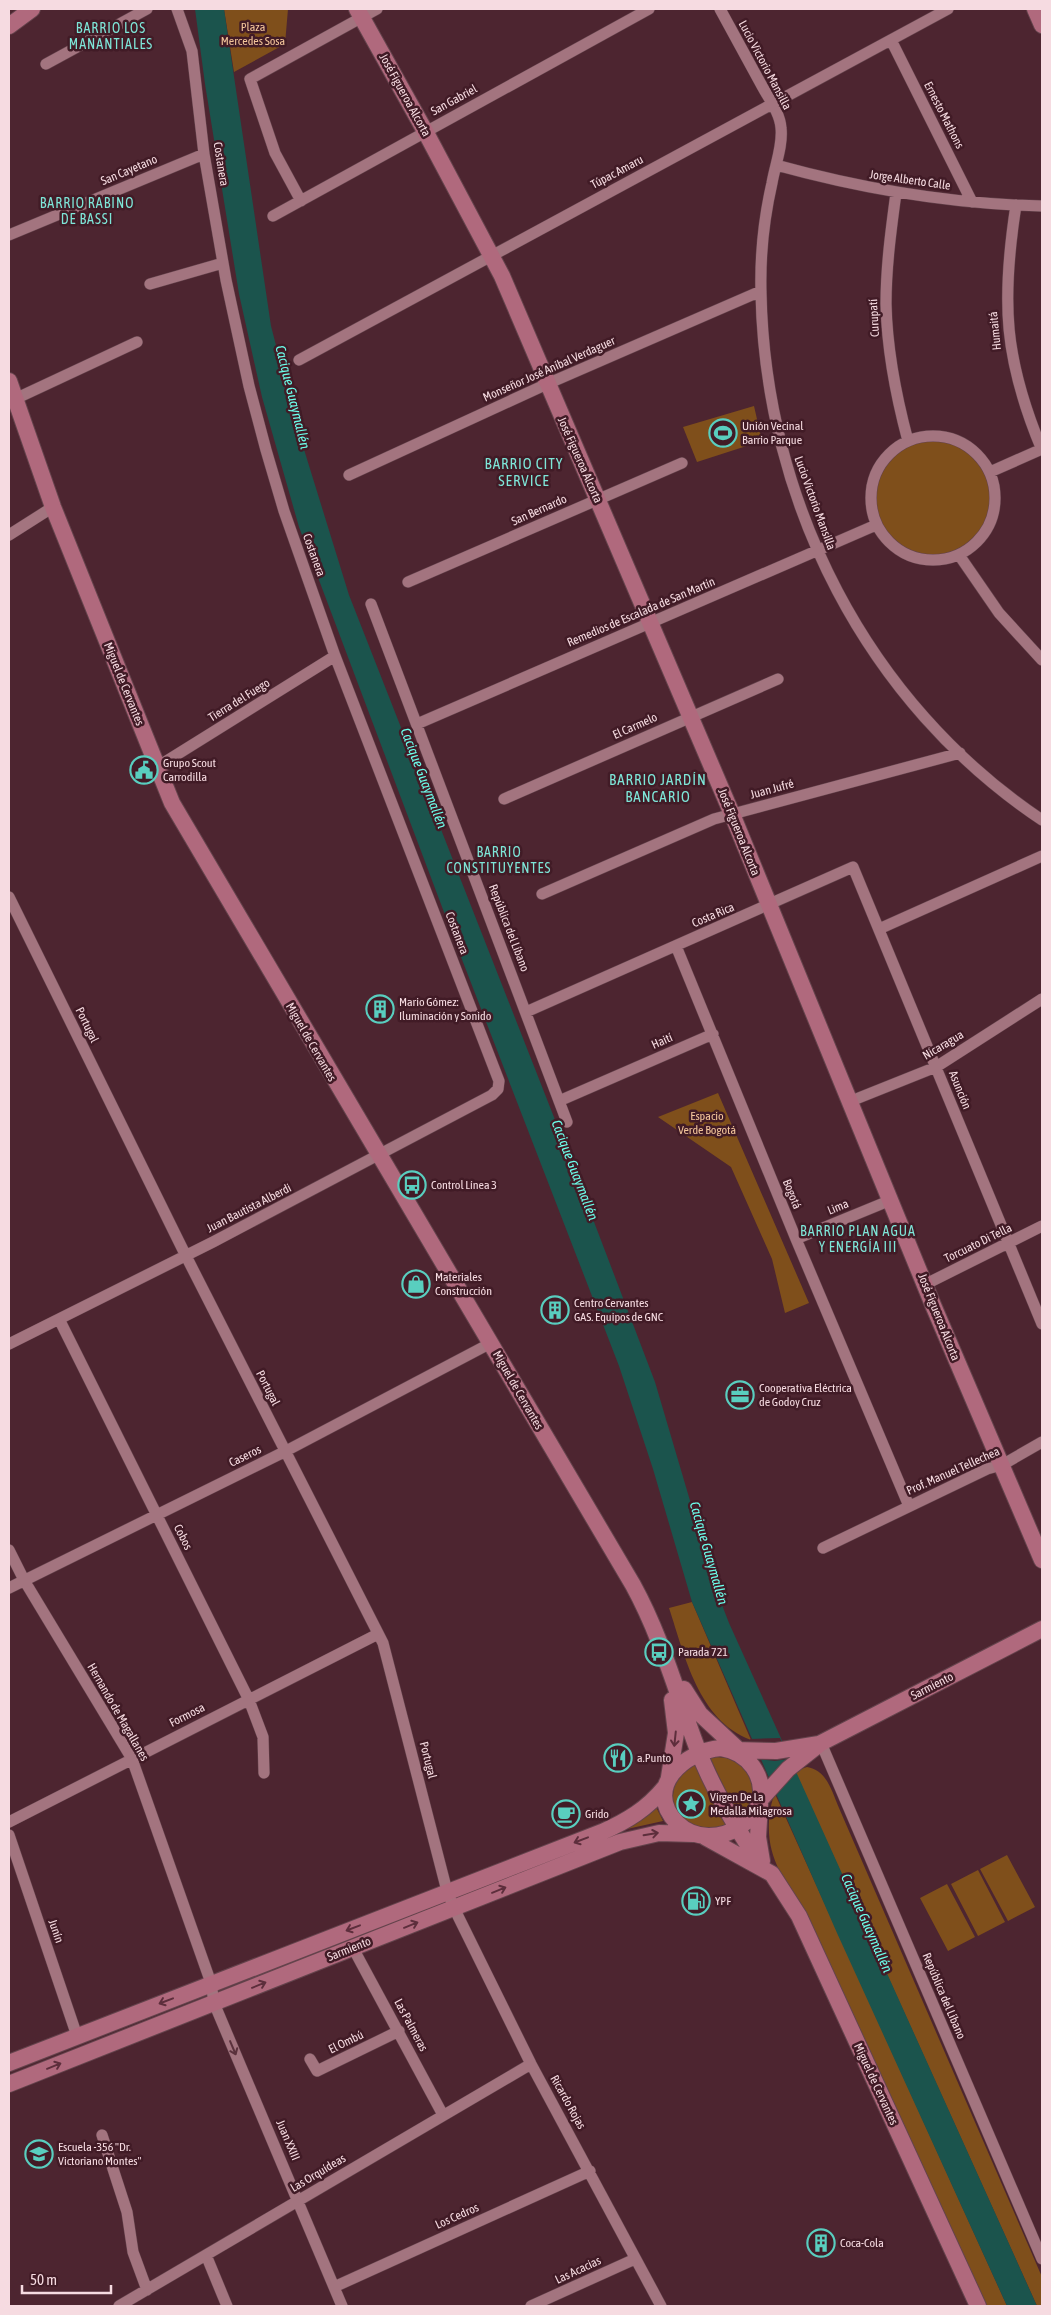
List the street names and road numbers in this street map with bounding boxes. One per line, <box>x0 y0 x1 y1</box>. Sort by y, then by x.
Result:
street label: Lucio Victorio Mansilla <box>736 18 794 112</box>
street label: José Figueroa Alcorta <box>376 51 434 139</box>
street label: Ernesto Mathons <box>921 79 967 151</box>
street label: San Gabriel <box>428 81 480 118</box>
street label: Costanera <box>211 141 231 187</box>
street label: San Cayetano <box>99 152 160 188</box>
street label: Túpac Amaru <box>588 152 646 192</box>
street label: Jorge Alberto Calle <box>869 167 951 193</box>
street label: Curupatí <box>866 298 882 337</box>
street label: Humaitá <box>986 311 1004 351</box>
street label: Monseñor José Aníbal Verdaguer <box>481 333 618 404</box>
street label: José Figueroa Alcorta <box>555 415 605 505</box>
street label: Lucio Victorio Mansilla <box>792 454 838 552</box>
street label: San Bernardo <box>509 491 569 528</box>
street label: Costanera <box>300 532 328 578</box>
street label: Remedios de Escalada de San Martín <box>565 574 717 650</box>
street label: Miguel de Cervantes <box>101 640 147 728</box>
street label: Tierra del Fuego <box>206 675 273 724</box>
street label: El Carmelo <box>611 710 660 742</box>
street label: Juan Jufré <box>749 776 795 802</box>
street label: José Figueroa Alcorta <box>715 786 763 878</box>
street label: República del Líbano <box>486 882 532 974</box>
street label: Costa Rica <box>690 900 736 930</box>
street label: Costanera <box>442 910 472 956</box>
street label: Miguel de Cervantes <box>283 1000 339 1084</box>
street label: Portugal <box>72 1005 102 1046</box>
street label: Nicaragua <box>920 1027 966 1063</box>
street label: Haití <box>649 1030 675 1052</box>
street label: Asunción <box>946 1069 974 1111</box>
street label: Bogotá <box>780 1177 804 1211</box>
street label: Juan Bautista Alberdi <box>204 1181 294 1235</box>
street label: Lima <box>825 1196 851 1218</box>
street label: Torcuato Di Tella <box>942 1221 1014 1265</box>
street label: José Figueroa Alcorta <box>915 1271 963 1363</box>
street label: Miguel de Cervantes <box>490 1348 546 1432</box>
street label: Portugal <box>253 1368 283 1409</box>
street label: Caseros <box>227 1442 263 1470</box>
street label: Prof. Manuel Tellechea <box>904 1444 1002 1498</box>
street label: Cobos <box>171 1522 195 1552</box>
street label: Hernando de Magallanes <box>84 1661 152 1763</box>
street label: Sarmiento <box>908 1669 956 1703</box>
street label: Formosa <box>167 1700 207 1730</box>
street label: Portugal <box>417 1740 440 1781</box>
street label: Junín <box>45 1917 67 1945</box>
street label: Sarmiento <box>325 1934 373 1964</box>
street label: República del Líbano <box>920 1951 969 2042</box>
street label: Las Palmeras <box>391 1996 431 2054</box>
street label: El Ombú <box>326 2027 366 2056</box>
street label: Miguel de Cervantes <box>851 2041 901 2127</box>
street label: Ricardo Rojas <box>547 2073 589 2131</box>
street label: Juan XXIII <box>273 2118 303 2162</box>
street label: Las Orquídeas <box>288 2151 348 2195</box>
street label: Los Cedros <box>433 2200 481 2232</box>
street label: Las Acacias <box>553 2253 603 2287</box>

